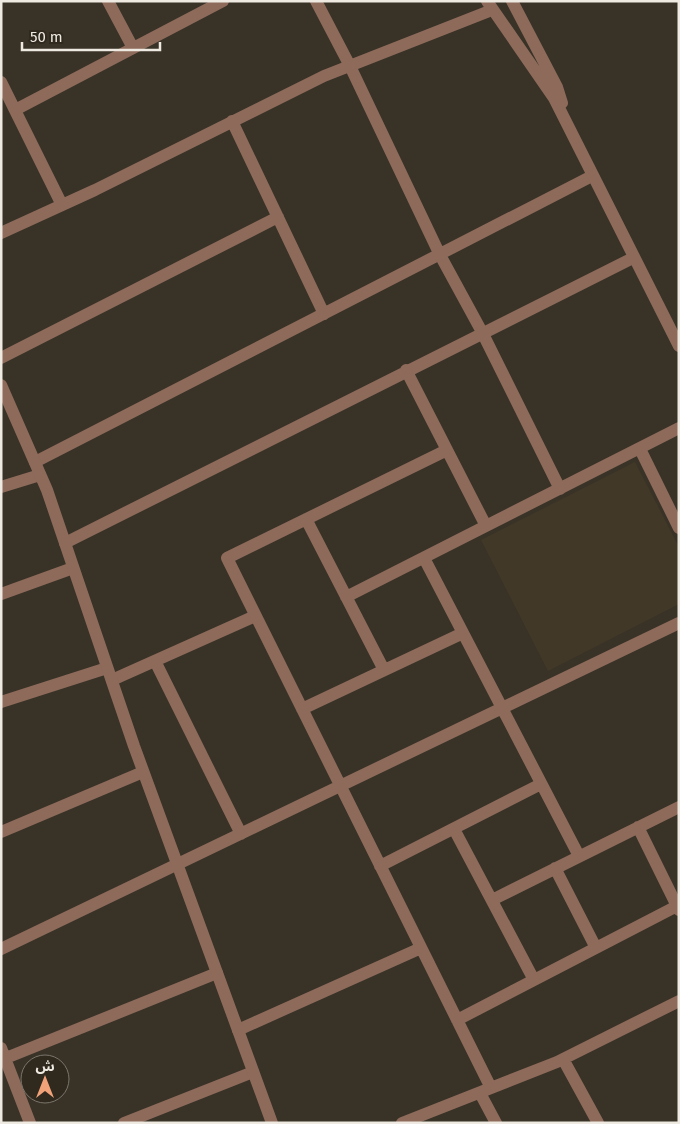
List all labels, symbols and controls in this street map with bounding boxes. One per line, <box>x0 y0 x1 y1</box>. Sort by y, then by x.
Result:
scale bar <box>22 20 160 52</box>
text: 50 m <box>30 28 63 46</box>
north arrow <box>20 1054 70 1104</box>
text: ش <box>35 1058 55 1075</box>

